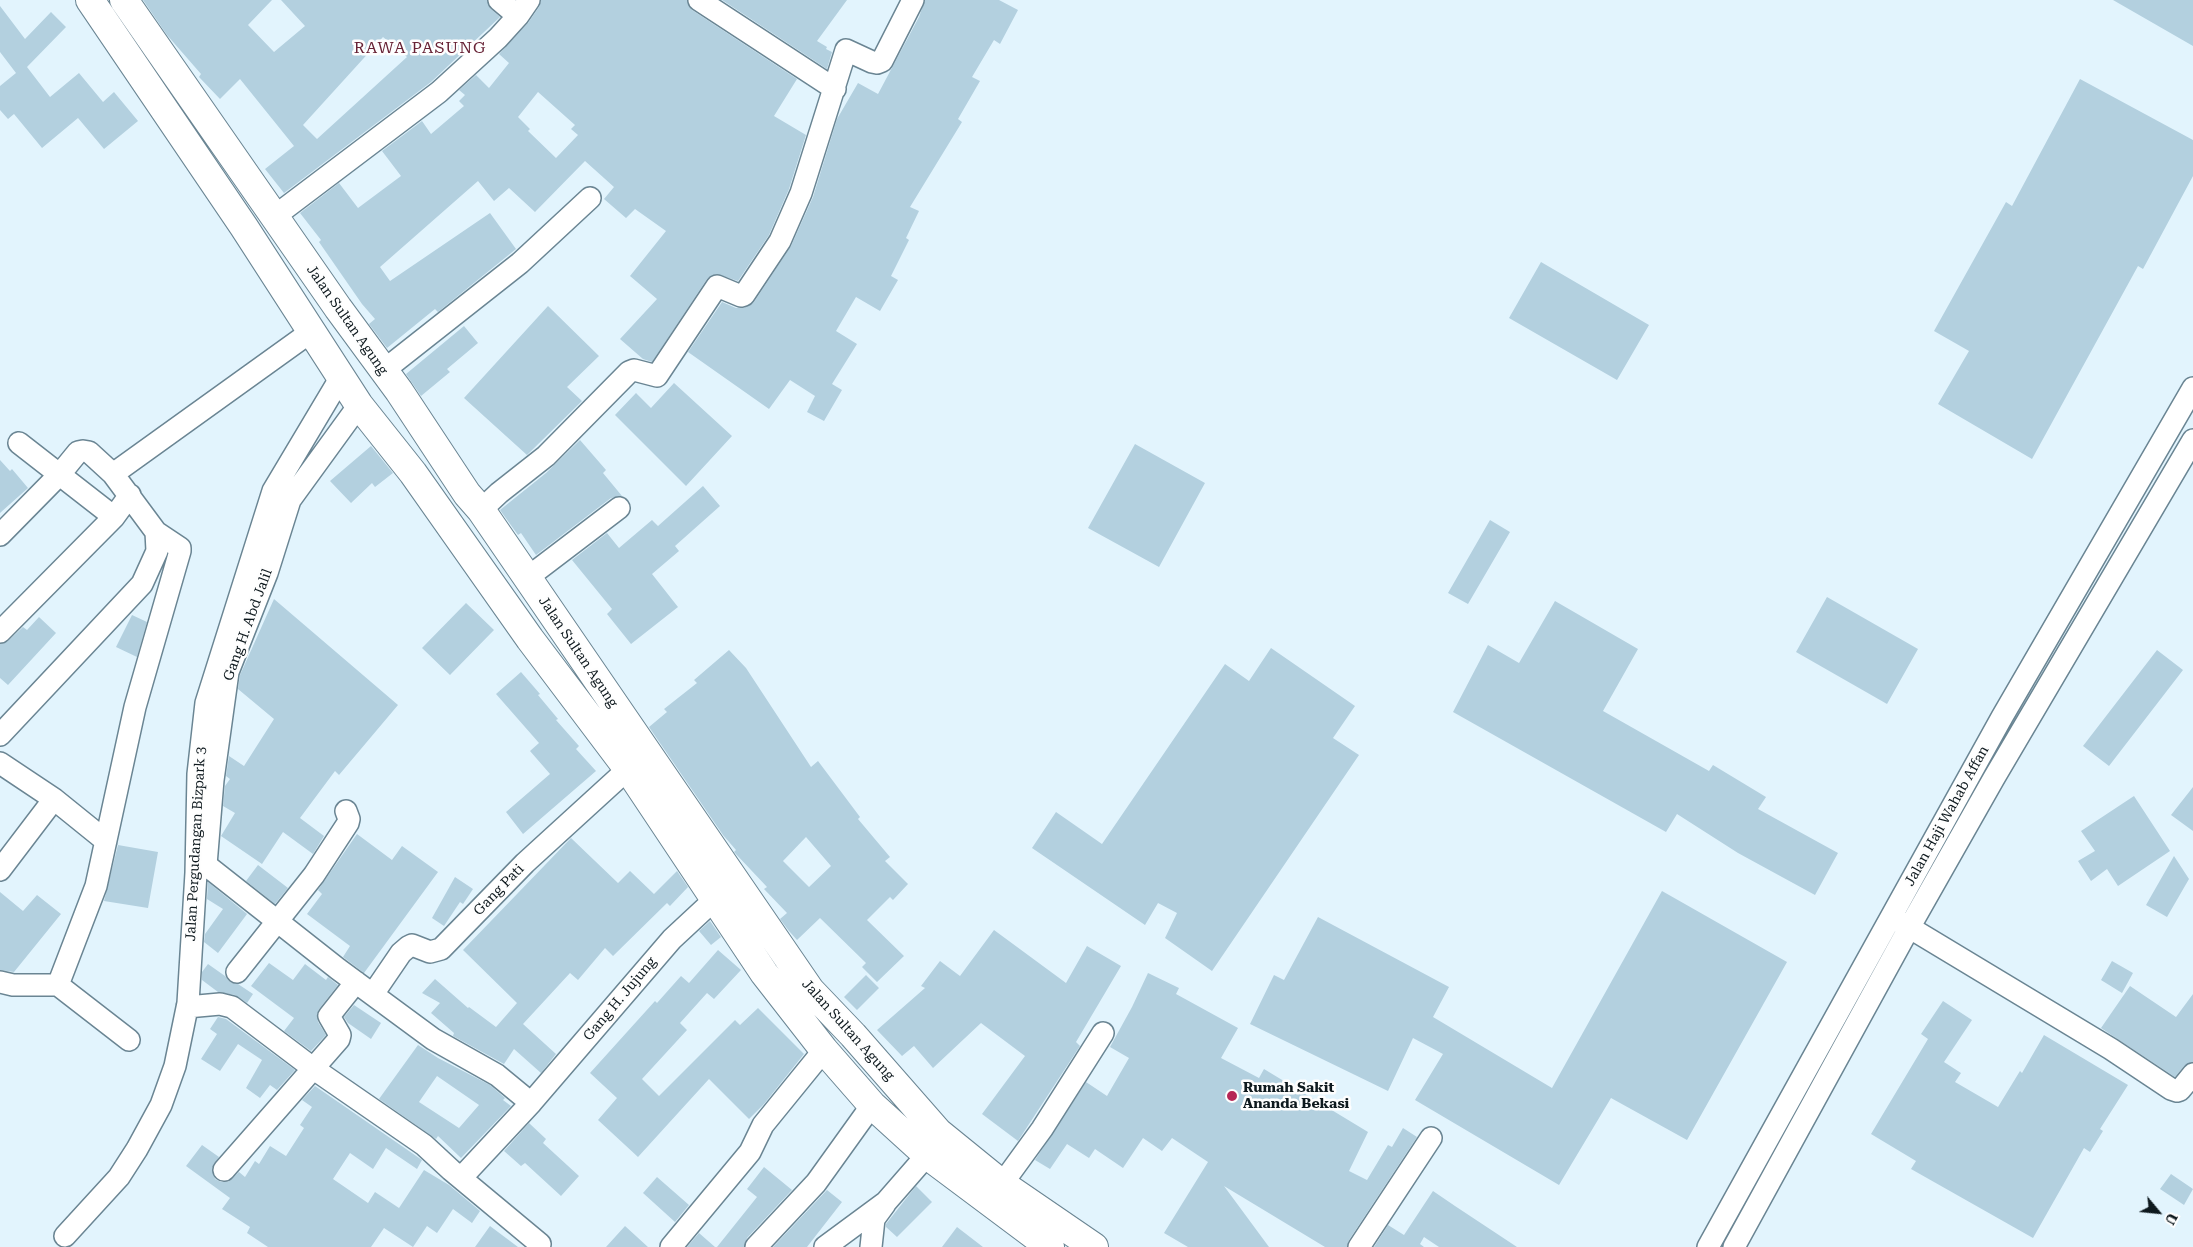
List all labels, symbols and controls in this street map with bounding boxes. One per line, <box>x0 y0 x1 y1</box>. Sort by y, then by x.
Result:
district label: RAWA PASUNG <box>352 38 488 58</box>
street label: Jalan Sultan Agung <box>303 262 391 378</box>
street label: Gang H. Abd Jalil <box>220 567 276 683</box>
street label: Jalan Sultan Agung <box>535 593 621 711</box>
street label: Jalan Haji Wahab Affan <box>1901 743 1993 889</box>
street label: Jalan Pergudangan Bizpark 3 <box>183 746 209 942</box>
street label: Gang Pati <box>470 861 528 919</box>
street label: Gang H. Jujung <box>580 954 660 1044</box>
street label: Jalan Sultan Agung <box>798 976 898 1084</box>
place label: Rumah Sakit Ananda Bekasi <box>1243 1080 1349 1112</box>
marker: Rumah Sakit Ananda Bekasi <box>1225 1089 1239 1103</box>
north arrow <box>2133 1187 2183 1237</box>
text: U <box>2162 1211 2181 1228</box>

